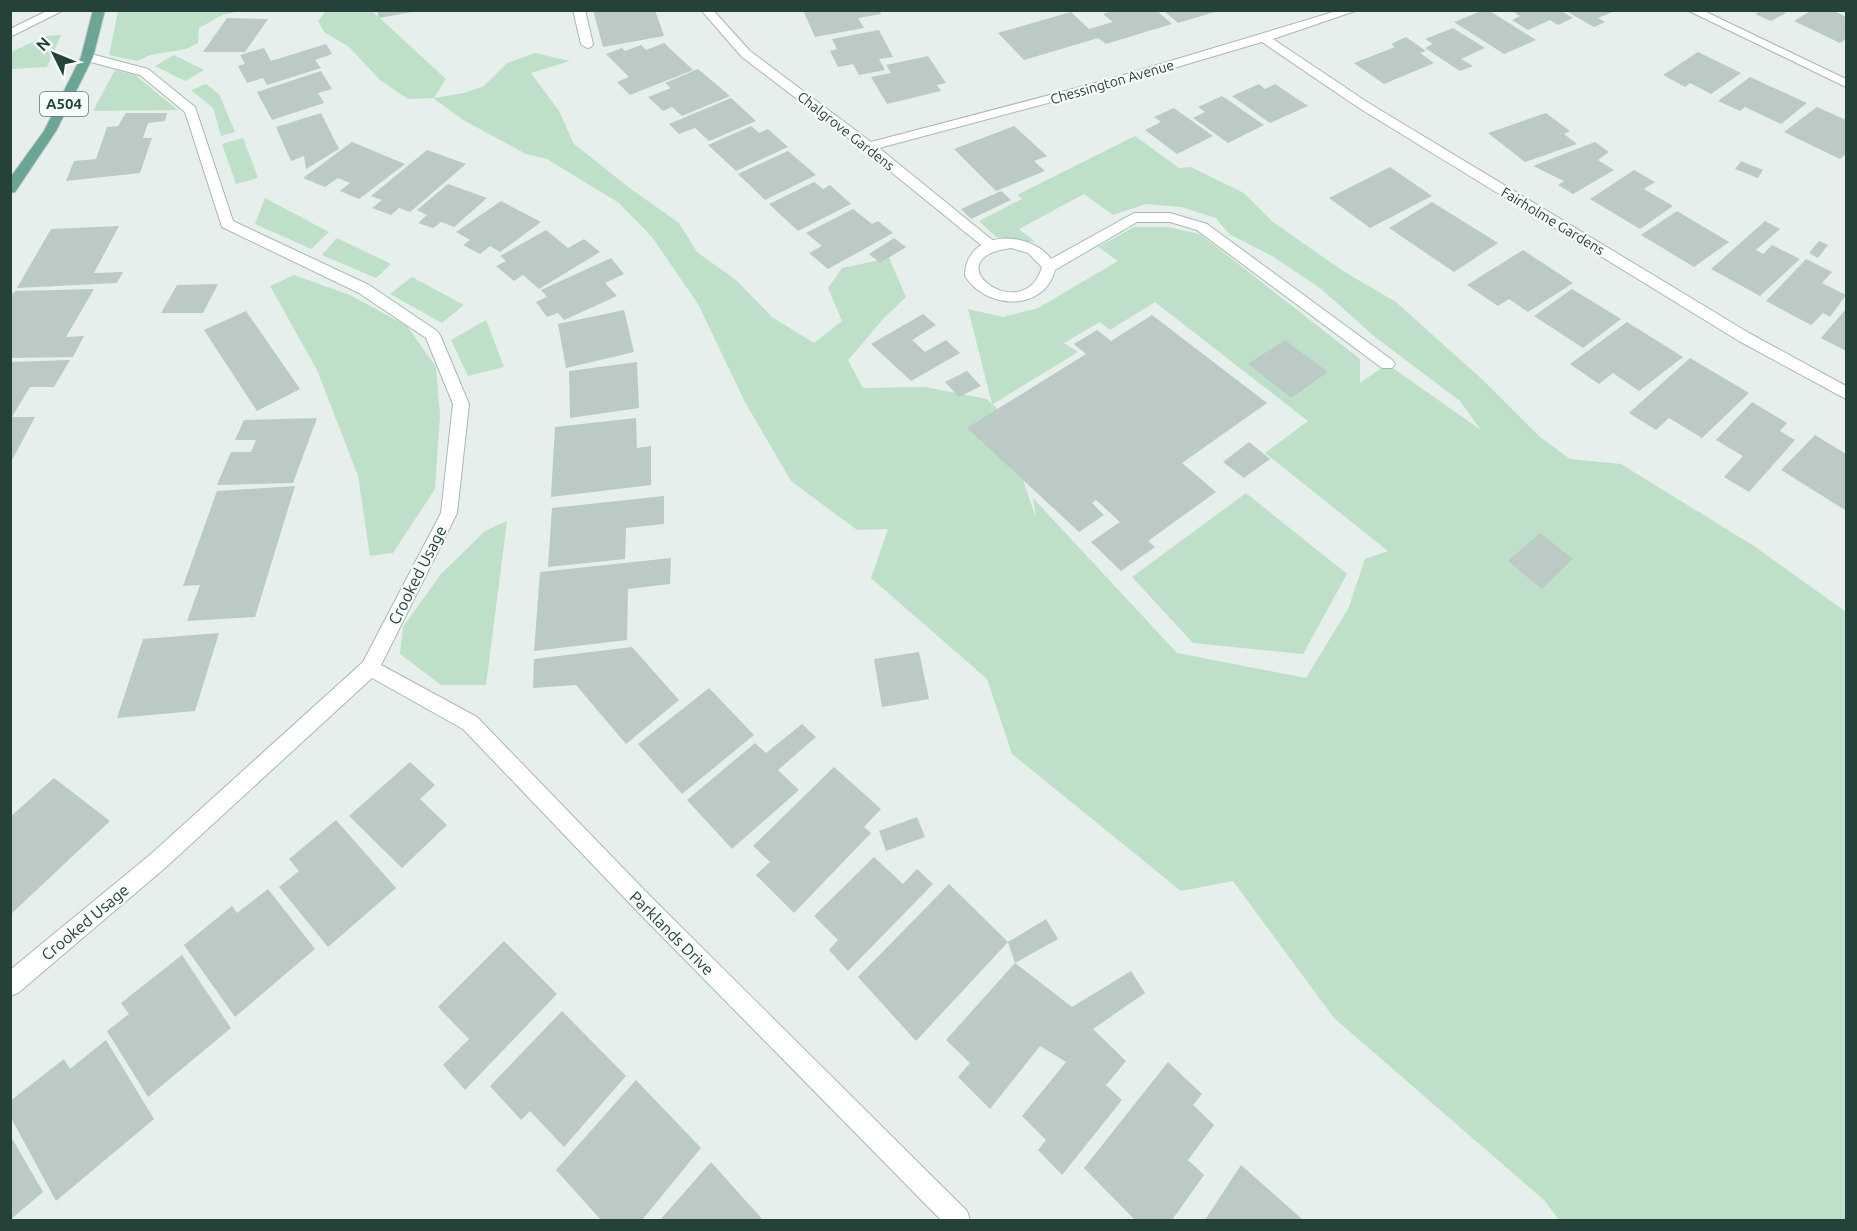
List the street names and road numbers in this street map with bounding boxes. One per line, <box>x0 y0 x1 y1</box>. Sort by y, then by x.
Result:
street label: Chessington Avenue <box>1048 57 1176 107</box>
street label: Chalgrove Gardens <box>794 88 898 174</box>
road number: A504 <box>40 92 88 116</box>
street label: Fairholme Gardens <box>1499 184 1607 258</box>
street label: Crooked Usage <box>384 523 450 627</box>
street label: Crooked Usage <box>38 880 132 964</box>
street label: Parklands Drive <box>626 887 718 979</box>

